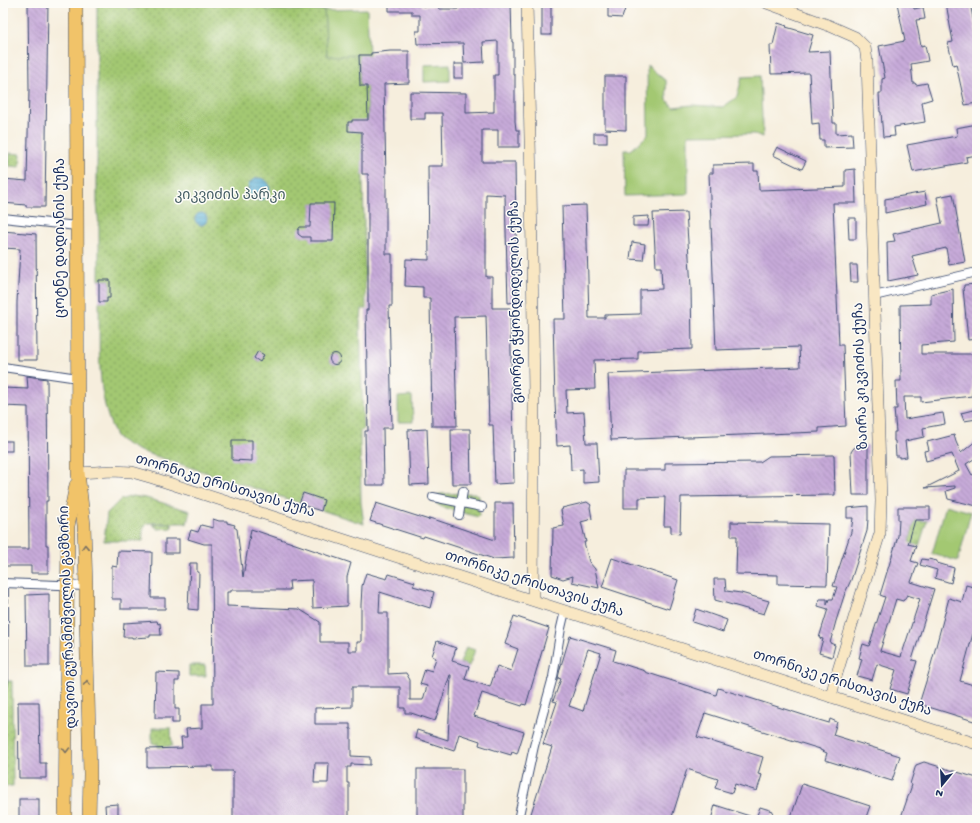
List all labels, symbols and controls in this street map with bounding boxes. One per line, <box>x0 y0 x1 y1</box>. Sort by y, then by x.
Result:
street label: ცოტნე დადიანის ქუჩა <box>53 158 70 318</box>
park label: კიკვიძის პარკი <box>174 187 286 205</box>
street label: გიორგი ჭყონდიდელის ქუჩა <box>506 201 527 404</box>
street label: ზაირა კიკვიძის ქუჩა <box>850 302 873 450</box>
street label: თორნიკე ერისთავის ქუჩა <box>133 451 317 522</box>
street label: დავით გურამიშვილის გამზირი <box>56 505 81 729</box>
one-way arrow <box>81 544 89 550</box>
street label: თორნიკე ერისთავის ქუჩა <box>442 547 626 622</box>
street label: თორნიკე ერისთავის ქუჩა <box>750 646 934 721</box>
one-way arrow <box>83 680 91 686</box>
one-way arrow <box>62 747 70 753</box>
north arrow <box>922 765 962 805</box>
text: N <box>934 786 945 799</box>

